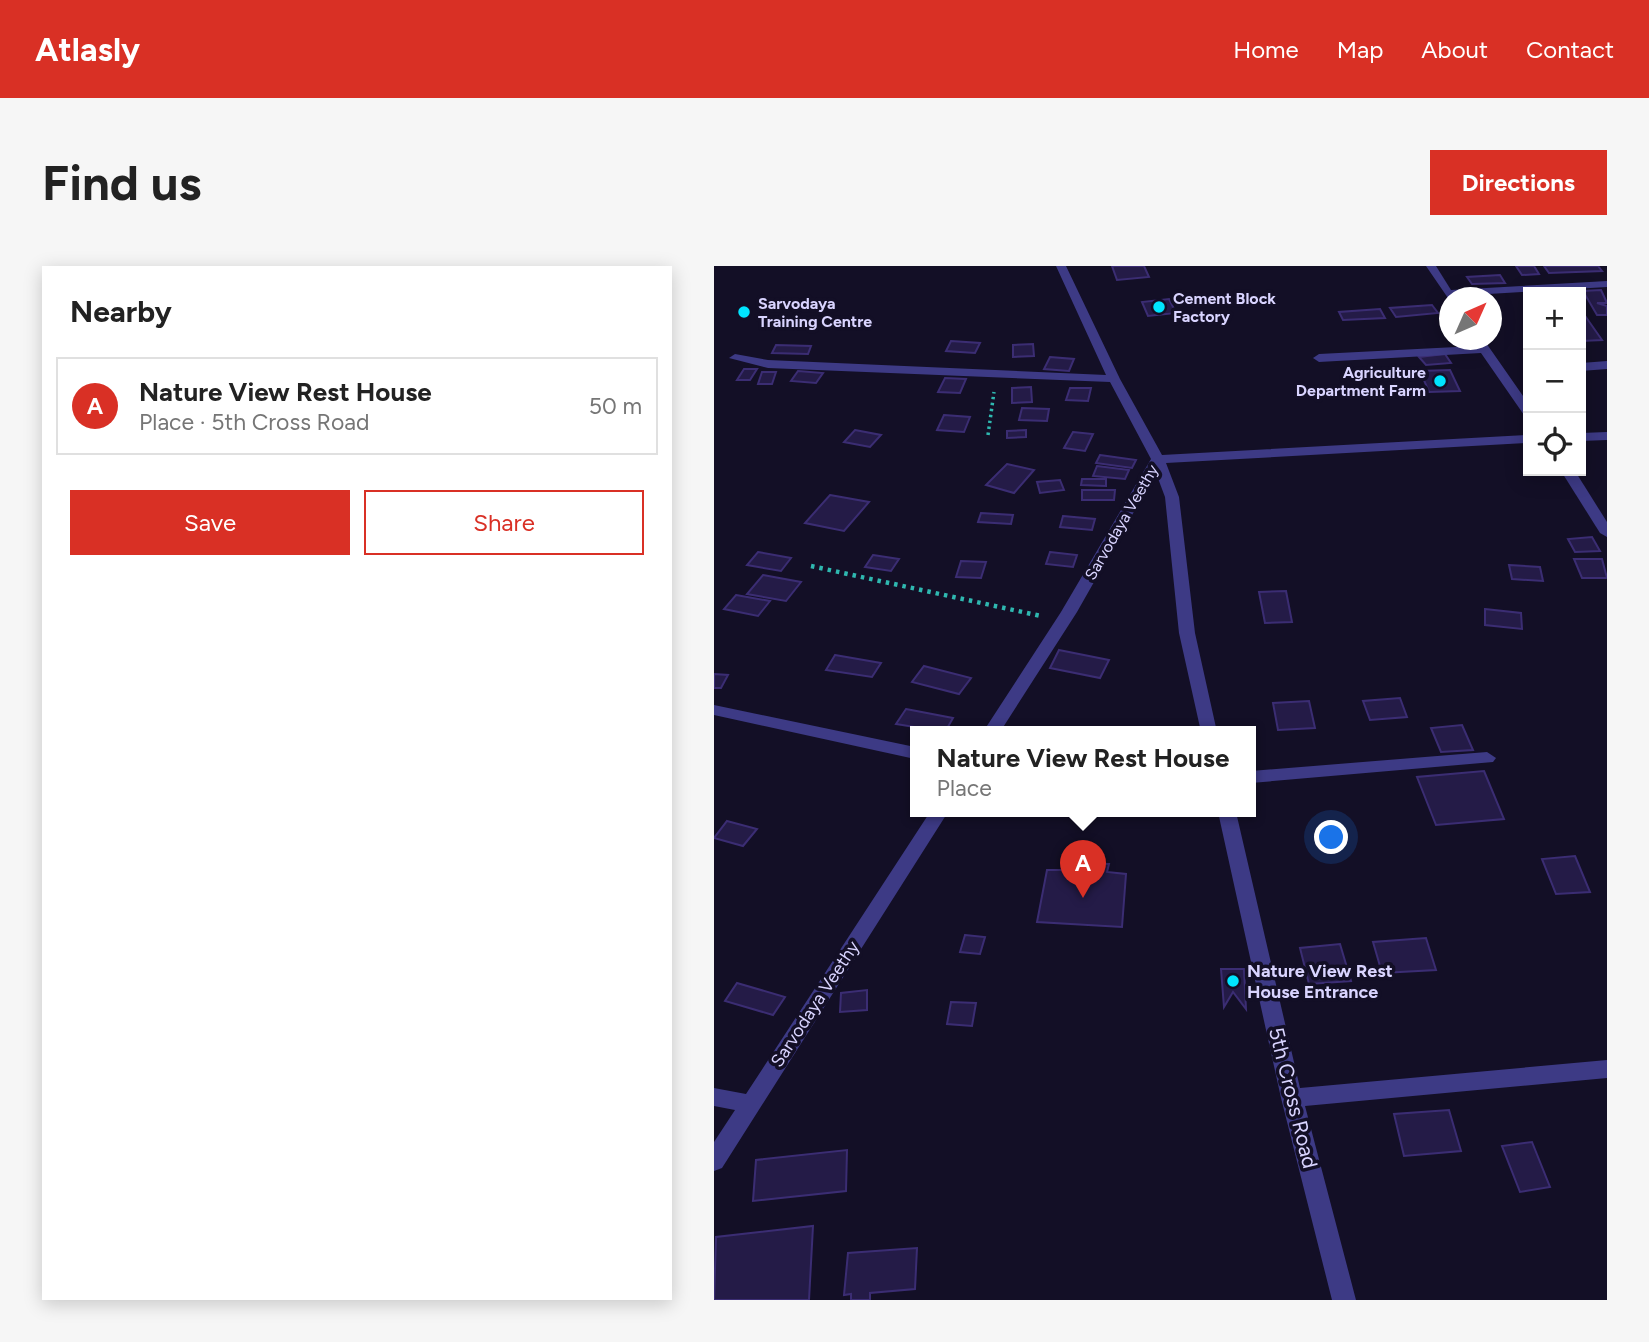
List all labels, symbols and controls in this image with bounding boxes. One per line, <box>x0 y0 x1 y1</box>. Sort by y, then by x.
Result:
text: Atlasly <box>35 30 140 69</box>
text: Home <box>1233 35 1299 64</box>
text: Map <box>1337 35 1383 64</box>
text: About <box>1421 35 1488 64</box>
text: Contact <box>1526 35 1614 64</box>
button: Directions <box>1430 150 1607 215</box>
text: Find us <box>42 153 201 212</box>
north arrow <box>1439 287 1502 350</box>
map controls <box>1523 287 1586 476</box>
button: + <box>1523 287 1586 350</box>
place label: Cement Block Factory <box>1173 289 1276 326</box>
text: Nearby <box>70 293 172 330</box>
place label: Sarvodaya Training Centre <box>758 294 872 331</box>
marker: Cement Block Factory <box>1151 299 1167 315</box>
marker: Sarvodaya Training Centre <box>736 304 752 320</box>
button: − <box>1523 350 1586 413</box>
place label: Agriculture Department Farm <box>1296 363 1426 400</box>
marker: Agriculture Department Farm <box>1432 373 1448 389</box>
text: Nature View Rest House <box>139 376 432 408</box>
text: A <box>87 392 103 420</box>
text: 50 m <box>589 392 642 420</box>
text: Place · 5th Cross Road <box>139 408 370 436</box>
button: locate <box>1523 413 1586 476</box>
street label: Sarvodaya Veethy <box>1081 461 1162 583</box>
button: Save <box>70 490 350 555</box>
button: Share <box>364 490 644 555</box>
popup <box>910 726 1256 817</box>
text: Nature View Rest House <box>937 742 1229 774</box>
text: Place <box>937 774 992 802</box>
your location <box>1314 820 1348 854</box>
pin: A <box>1060 840 1106 898</box>
street label: Sarvodaya Veethy <box>766 936 864 1071</box>
place label: Nature View Rest House Entrance <box>1247 960 1393 1003</box>
marker: Nature View Rest House Entrance <box>1225 973 1241 989</box>
street label: 5th Cross Road <box>1264 1025 1323 1171</box>

